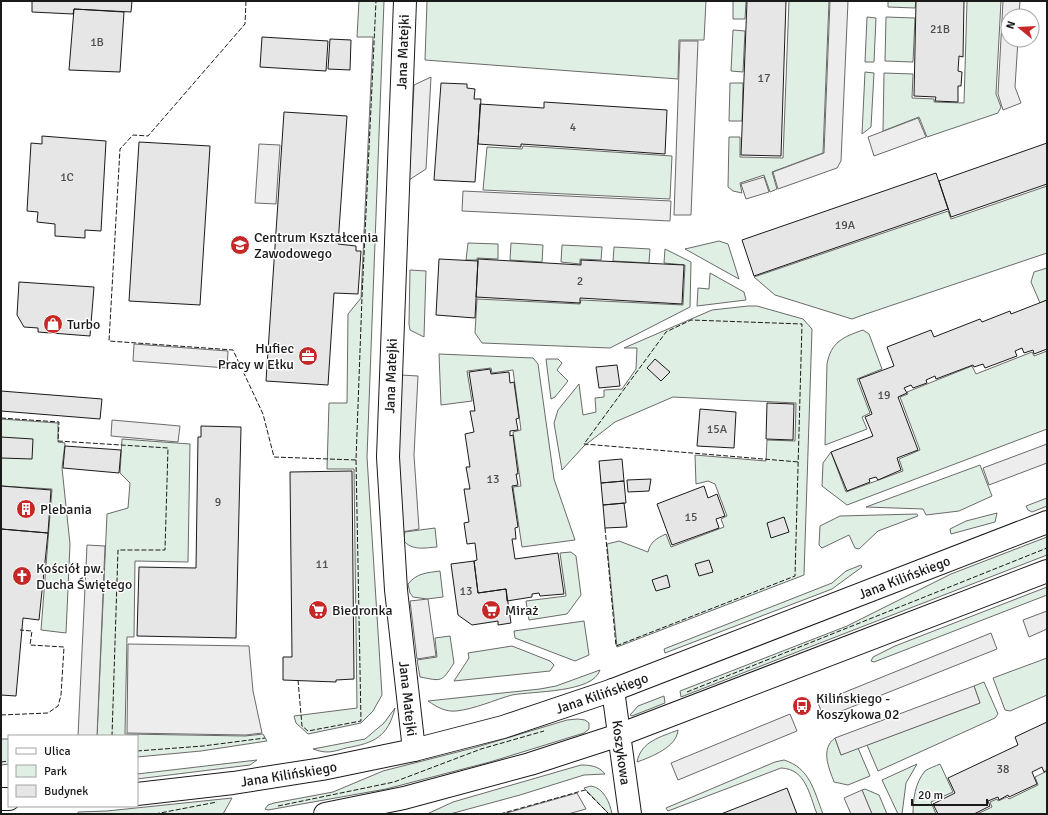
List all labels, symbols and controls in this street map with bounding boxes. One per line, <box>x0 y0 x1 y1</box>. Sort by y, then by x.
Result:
north arrow <box>1000 8 1040 48</box>
street label: Jana Matejki <box>393 14 413 90</box>
text: N <box>1004 19 1018 31</box>
house number: 21B <box>930 22 950 37</box>
house number: 1B <box>90 35 104 50</box>
house number: 17 <box>758 71 770 86</box>
house number: 4 <box>570 120 577 135</box>
house number: 1C <box>60 170 74 185</box>
house number: 19A <box>835 218 856 233</box>
place label: Centrum Kształcenia Zawodowego <box>254 229 378 262</box>
school or university icon: Centrum Kształcenia Zawodowego <box>229 234 251 256</box>
house number: 2 <box>577 274 583 289</box>
shop icon: Turbo <box>42 313 64 335</box>
place label: Turbo <box>67 316 100 333</box>
street label: Jana Matejki <box>381 338 401 414</box>
place label: Hufiec Pracy w Ełku <box>218 340 294 373</box>
office icon: Hufiec Pracy w Ełku <box>297 345 319 367</box>
house number: 19 <box>878 388 890 403</box>
house number: 15A <box>707 422 728 437</box>
house number: 13 <box>487 472 499 487</box>
house number: 9 <box>215 495 221 510</box>
building icon: Plebania <box>15 498 37 520</box>
place label: Plebania <box>40 501 92 518</box>
house number: 15 <box>685 510 697 525</box>
street label: Jana Kilińskiego <box>856 552 953 603</box>
house number: 11 <box>316 557 328 572</box>
place label: Kościół pw. Ducha Świętego <box>36 560 132 593</box>
church icon: Kościół pw. Ducha Świętego <box>11 565 33 587</box>
house number: 13 <box>460 584 472 599</box>
supermarket icon: Biedronka <box>307 599 329 621</box>
supermarket icon: Miraż <box>480 599 502 621</box>
place label: Biedronka <box>332 602 393 619</box>
place label: Miraż <box>505 602 539 619</box>
street label: Jana Matejki <box>396 660 421 737</box>
street label: Jana Kilińskiego <box>553 669 650 717</box>
place label: Kilińskiego - Koszykowa 02 <box>816 690 899 723</box>
bus stop icon: Kilińskiego - Koszykowa 02 <box>791 695 813 717</box>
street label: Koszykowa <box>609 719 634 786</box>
legend <box>8 735 138 807</box>
text: Ulica <box>44 744 71 759</box>
street label: Jana Kilińskiego <box>239 758 338 790</box>
house number: 38 <box>997 762 1009 777</box>
text: Park <box>44 764 67 779</box>
scale bar <box>912 781 987 807</box>
text: Budynek <box>44 784 88 799</box>
text: 20 m <box>918 788 943 803</box>

